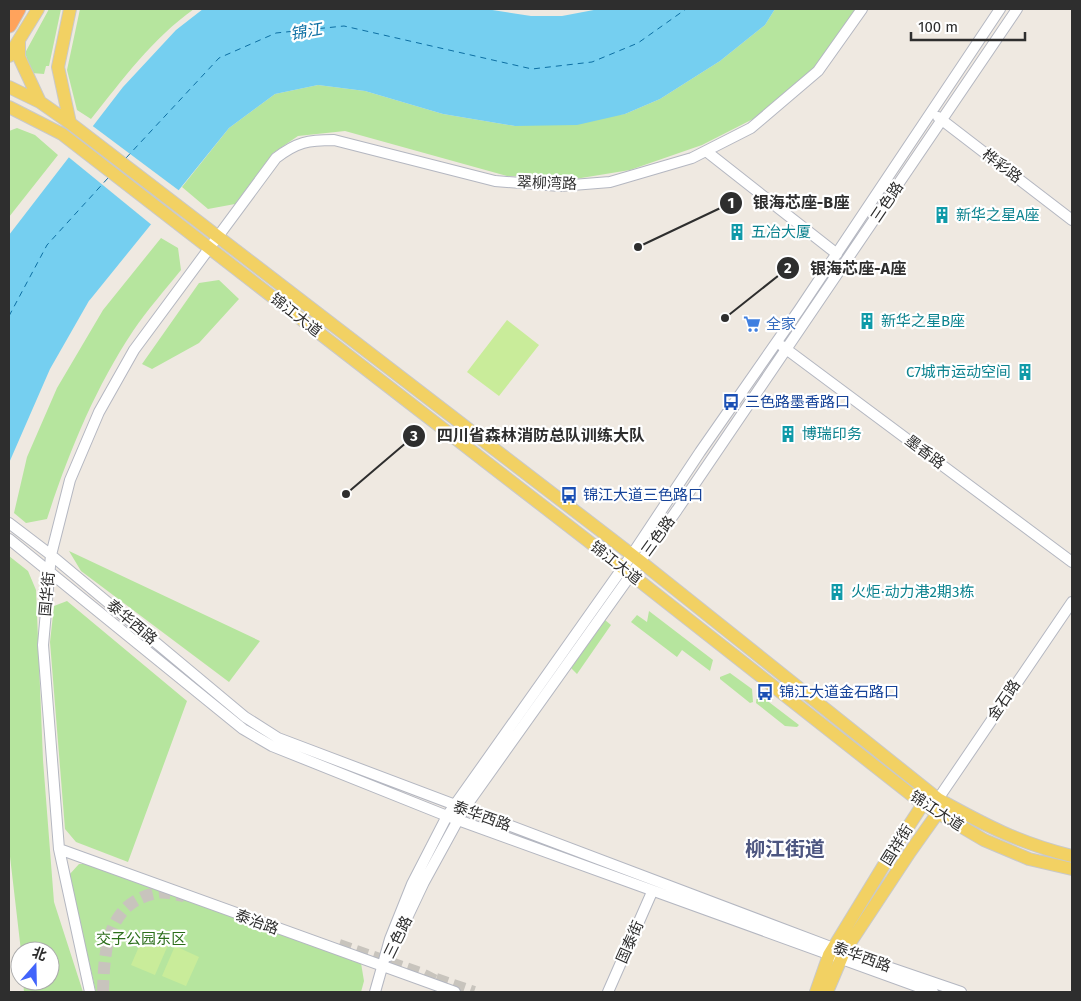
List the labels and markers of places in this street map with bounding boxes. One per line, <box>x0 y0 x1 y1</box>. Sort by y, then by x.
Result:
callout: 银海芯座-B座 <box>718 187 859 218</box>
building icon: 新华之星A座 <box>932 205 952 225</box>
place label: 新华之星A座 <box>956 206 1040 224</box>
building icon: 五冶大厦 <box>727 222 747 242</box>
place label: 五冶大厦 <box>751 223 811 241</box>
callout: 银海芯座-A座 <box>776 252 916 283</box>
building icon: 新华之星B座 <box>857 311 877 331</box>
place label: 新华之星B座 <box>881 312 965 330</box>
supermarket icon: 全家 <box>742 314 762 334</box>
place label: 全家 <box>766 315 796 333</box>
building icon: C7城市运动空间 <box>1015 362 1035 382</box>
place label: C7城市运动空间 <box>906 363 1011 381</box>
bus stop icon: 三色路墨香路口 <box>721 392 741 412</box>
place label: 三色路墨香路口 <box>745 393 850 411</box>
callout: 四川省森林消防总队训练大队 <box>402 420 655 451</box>
building icon: 博瑞印务 <box>778 424 798 444</box>
place label: 博瑞印务 <box>802 425 862 443</box>
bus stop icon: 锦江大道三色路口 <box>559 485 579 505</box>
place label: 锦江大道三色路口 <box>583 486 703 504</box>
building icon: 火炬·动力港2期3栋 <box>827 582 847 602</box>
place label: 火炬·动力港2期3栋 <box>851 583 975 601</box>
bus stop icon: 锦江大道金石路口 <box>755 682 775 702</box>
place label: 锦江大道金石路口 <box>779 683 899 701</box>

